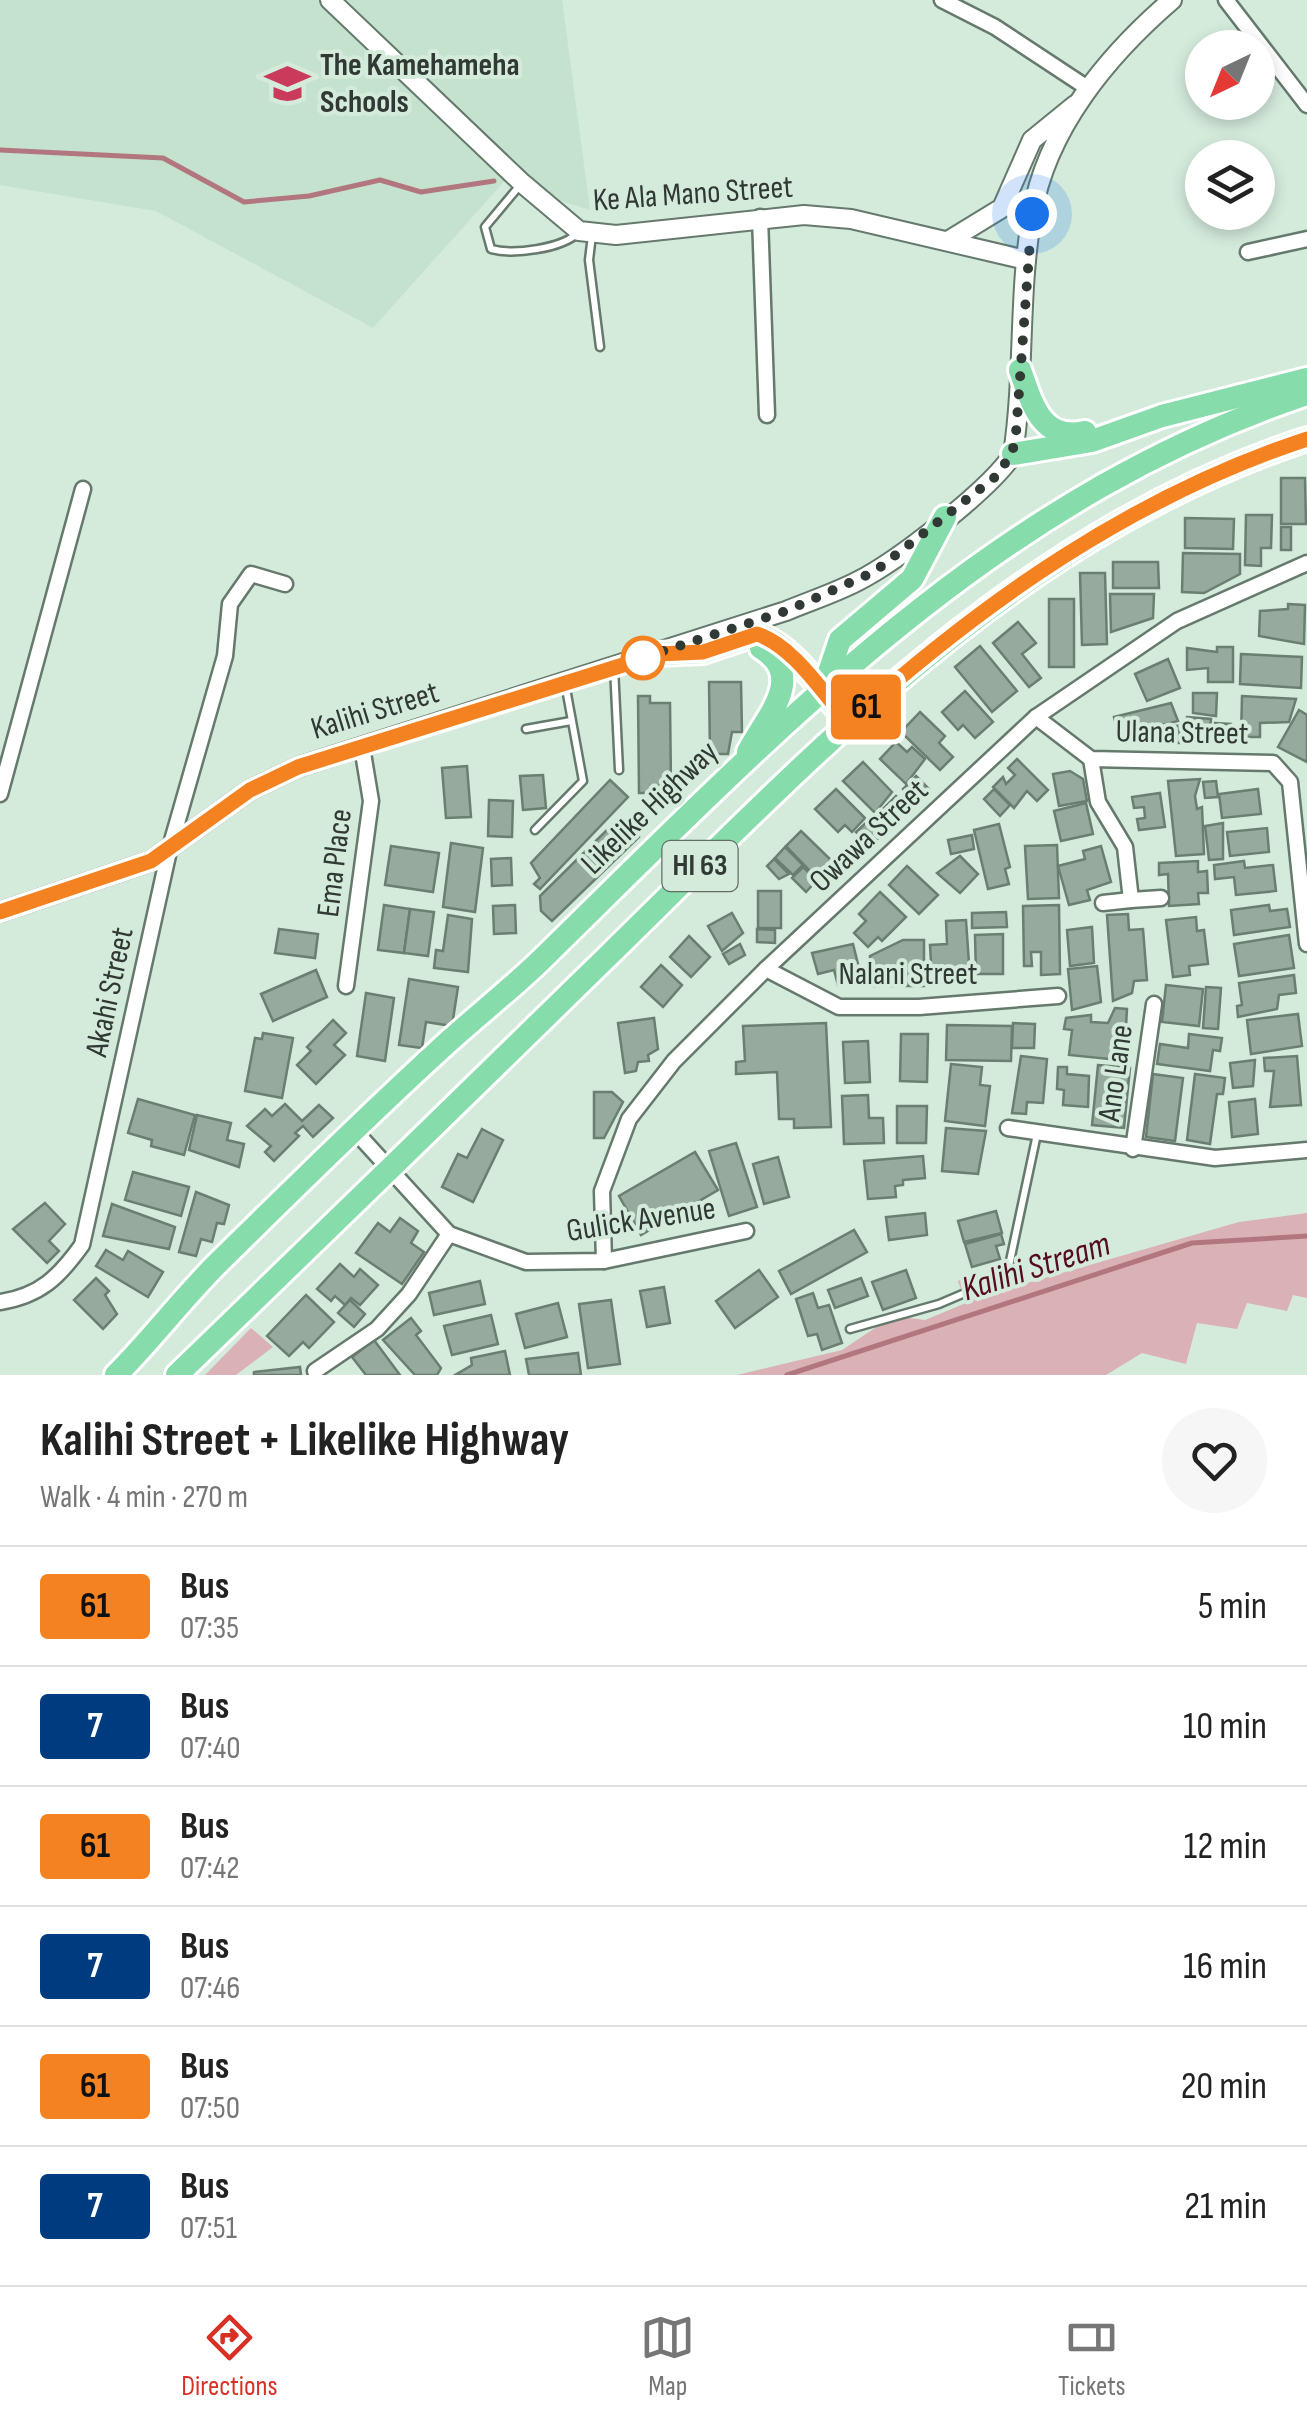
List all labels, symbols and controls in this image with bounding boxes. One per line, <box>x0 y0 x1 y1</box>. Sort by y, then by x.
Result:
north arrow <box>1185 30 1275 120</box>
map controls <box>1185 30 1275 230</box>
place label: The Kamehameha Schools <box>320 46 520 122</box>
school or university icon: The Kamehameha Schools <box>263 59 311 107</box>
button: layers <box>1185 140 1275 230</box>
street label: Ke Ala Mano Street <box>592 168 794 220</box>
your location <box>1007 189 1057 239</box>
unlabelled marker <box>622 637 664 679</box>
street label: Kalihi Street <box>306 673 444 749</box>
line badge: 61 <box>821 674 911 740</box>
text: 61 <box>851 686 881 729</box>
street label: Ulana Street <box>1115 712 1249 754</box>
street label: Likelike Highway <box>573 733 727 883</box>
street label: Owawa Street <box>802 771 936 901</box>
street label: Ema Place <box>309 807 361 919</box>
road number: HI 63 <box>662 841 738 891</box>
street label: Akahi Street <box>77 924 143 1061</box>
street label: Nalani Street <box>838 955 978 994</box>
street label: Ano Lane <box>1090 1022 1142 1125</box>
street label: Gulick Avenue <box>564 1189 718 1251</box>
water label: Kalihi Stream <box>956 1223 1116 1311</box>
button: heart <box>1162 1408 1267 1513</box>
text: Kalihi Street + Likelike Highway <box>40 1412 569 1469</box>
text: Walk · 4 min · 270 m <box>40 1478 248 1517</box>
text: Bus <box>180 1564 229 1609</box>
text: 5 min <box>1198 1584 1267 1629</box>
text: 61 <box>80 1585 110 1628</box>
text: 07:35 <box>180 1609 239 1648</box>
text: Bus <box>180 1684 229 1729</box>
text: 10 min <box>1183 1704 1267 1749</box>
text: 7 <box>87 1705 103 1748</box>
text: 07:40 <box>180 1729 240 1768</box>
text: Bus <box>180 1804 229 1849</box>
text: 12 min <box>1184 1824 1267 1869</box>
text: 61 <box>80 1825 110 1868</box>
text: 07:42 <box>180 1849 240 1888</box>
text: Bus <box>180 1924 229 1969</box>
text: 16 min <box>1183 1944 1267 1989</box>
text: 7 <box>87 1945 103 1988</box>
text: 07:46 <box>180 1969 240 2008</box>
text: Bus <box>180 2044 229 2089</box>
text: 20 min <box>1181 2064 1267 2109</box>
text: 61 <box>80 2065 110 2108</box>
text: 07:50 <box>180 2089 240 2128</box>
text: Bus <box>180 2164 229 2209</box>
text: 21 min <box>1184 2184 1267 2229</box>
text: 7 <box>87 2185 103 2228</box>
text: 07:51 <box>180 2209 237 2248</box>
tab: Directions <box>181 2310 278 2403</box>
tab: Map <box>640 2310 695 2403</box>
tab: Tickets <box>1058 2310 1126 2403</box>

